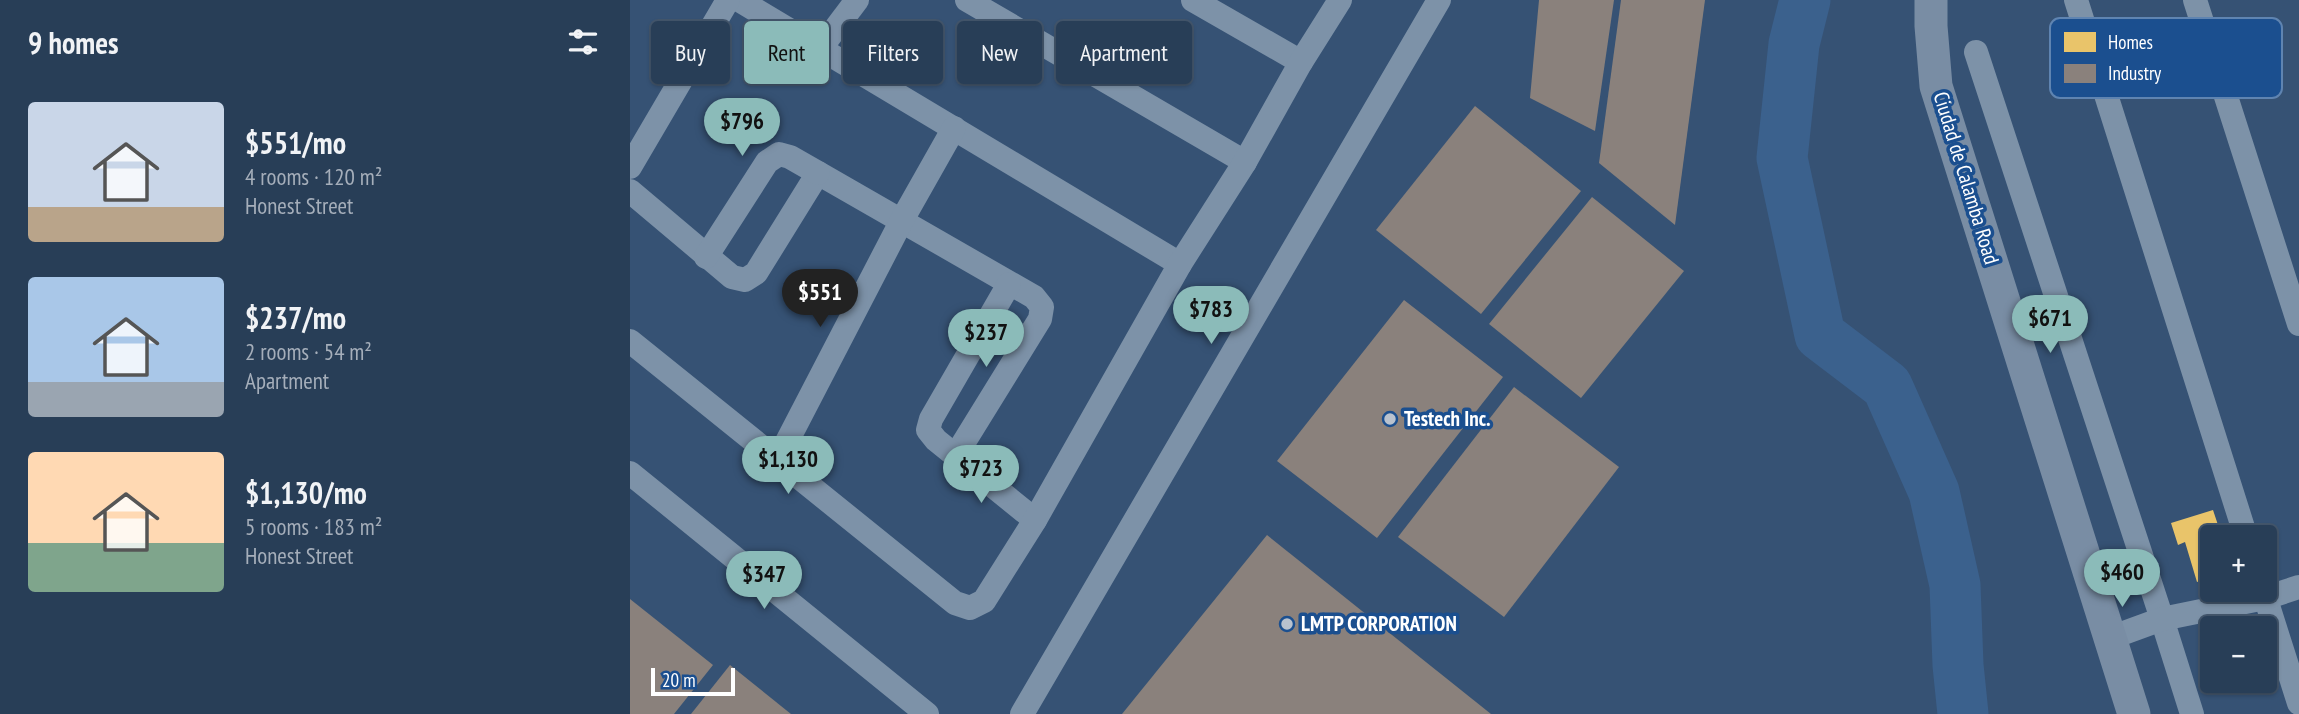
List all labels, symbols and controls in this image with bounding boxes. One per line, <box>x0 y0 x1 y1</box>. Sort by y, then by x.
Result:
legend <box>2050 18 2282 98</box>
chip: Buy <box>651 21 730 84</box>
chip: Rent <box>744 21 829 84</box>
chip: Filters <box>843 21 943 84</box>
chip: New <box>957 21 1042 84</box>
chip: Apartment <box>1056 21 1192 84</box>
text: 9 homes <box>28 23 119 62</box>
icon: filters <box>564 23 602 61</box>
text: Homes <box>2108 30 2153 54</box>
text: Industry <box>2108 61 2162 85</box>
street label: Ciudad de Calamba Road <box>1927 88 2006 267</box>
pin: $796 <box>701 99 783 158</box>
text: $796 <box>720 106 764 135</box>
text: $551/mo <box>245 123 346 162</box>
icon: home <box>84 130 168 214</box>
text: 4 rooms · 120 m² <box>245 162 382 191</box>
text: Honest Street <box>245 191 353 220</box>
pin: $551 <box>779 270 861 329</box>
text: $551 <box>798 277 842 306</box>
pin: $783 <box>1170 286 1252 346</box>
text: $783 <box>1189 294 1233 323</box>
pin: $671 <box>2009 296 2091 355</box>
text: $237/mo <box>245 298 346 337</box>
text: $671 <box>2028 303 2072 332</box>
icon: home <box>84 305 168 389</box>
pin: $237 <box>945 310 1027 369</box>
text: $237 <box>964 317 1008 346</box>
text: 2 rooms · 54 m² <box>245 337 372 366</box>
text: Apartment <box>245 366 329 395</box>
place label: Testech Inc. <box>1404 405 1491 432</box>
marker: Testech Inc. <box>1382 411 1398 427</box>
pin: $1,130 <box>731 436 845 496</box>
text: $1,130 <box>758 444 818 473</box>
pin: $723 <box>940 446 1022 505</box>
text: $723 <box>959 453 1003 482</box>
text: $1,130/mo <box>245 473 367 512</box>
icon: home <box>84 480 168 564</box>
text: 5 rooms · 183 m² <box>245 512 382 541</box>
map controls <box>2200 525 2277 693</box>
button: + <box>2200 525 2277 602</box>
text: Honest Street <box>245 541 353 570</box>
pin: $460 <box>2081 550 2163 609</box>
pin: $347 <box>723 552 805 611</box>
text: $460 <box>2100 557 2144 586</box>
text: $347 <box>742 559 786 588</box>
place label: LMTP CORPORATION <box>1301 610 1457 637</box>
marker: LMTP CORPORATION <box>1279 616 1295 632</box>
button: − <box>2200 616 2277 693</box>
scale bar <box>651 665 735 697</box>
text: 20 m <box>662 668 696 692</box>

